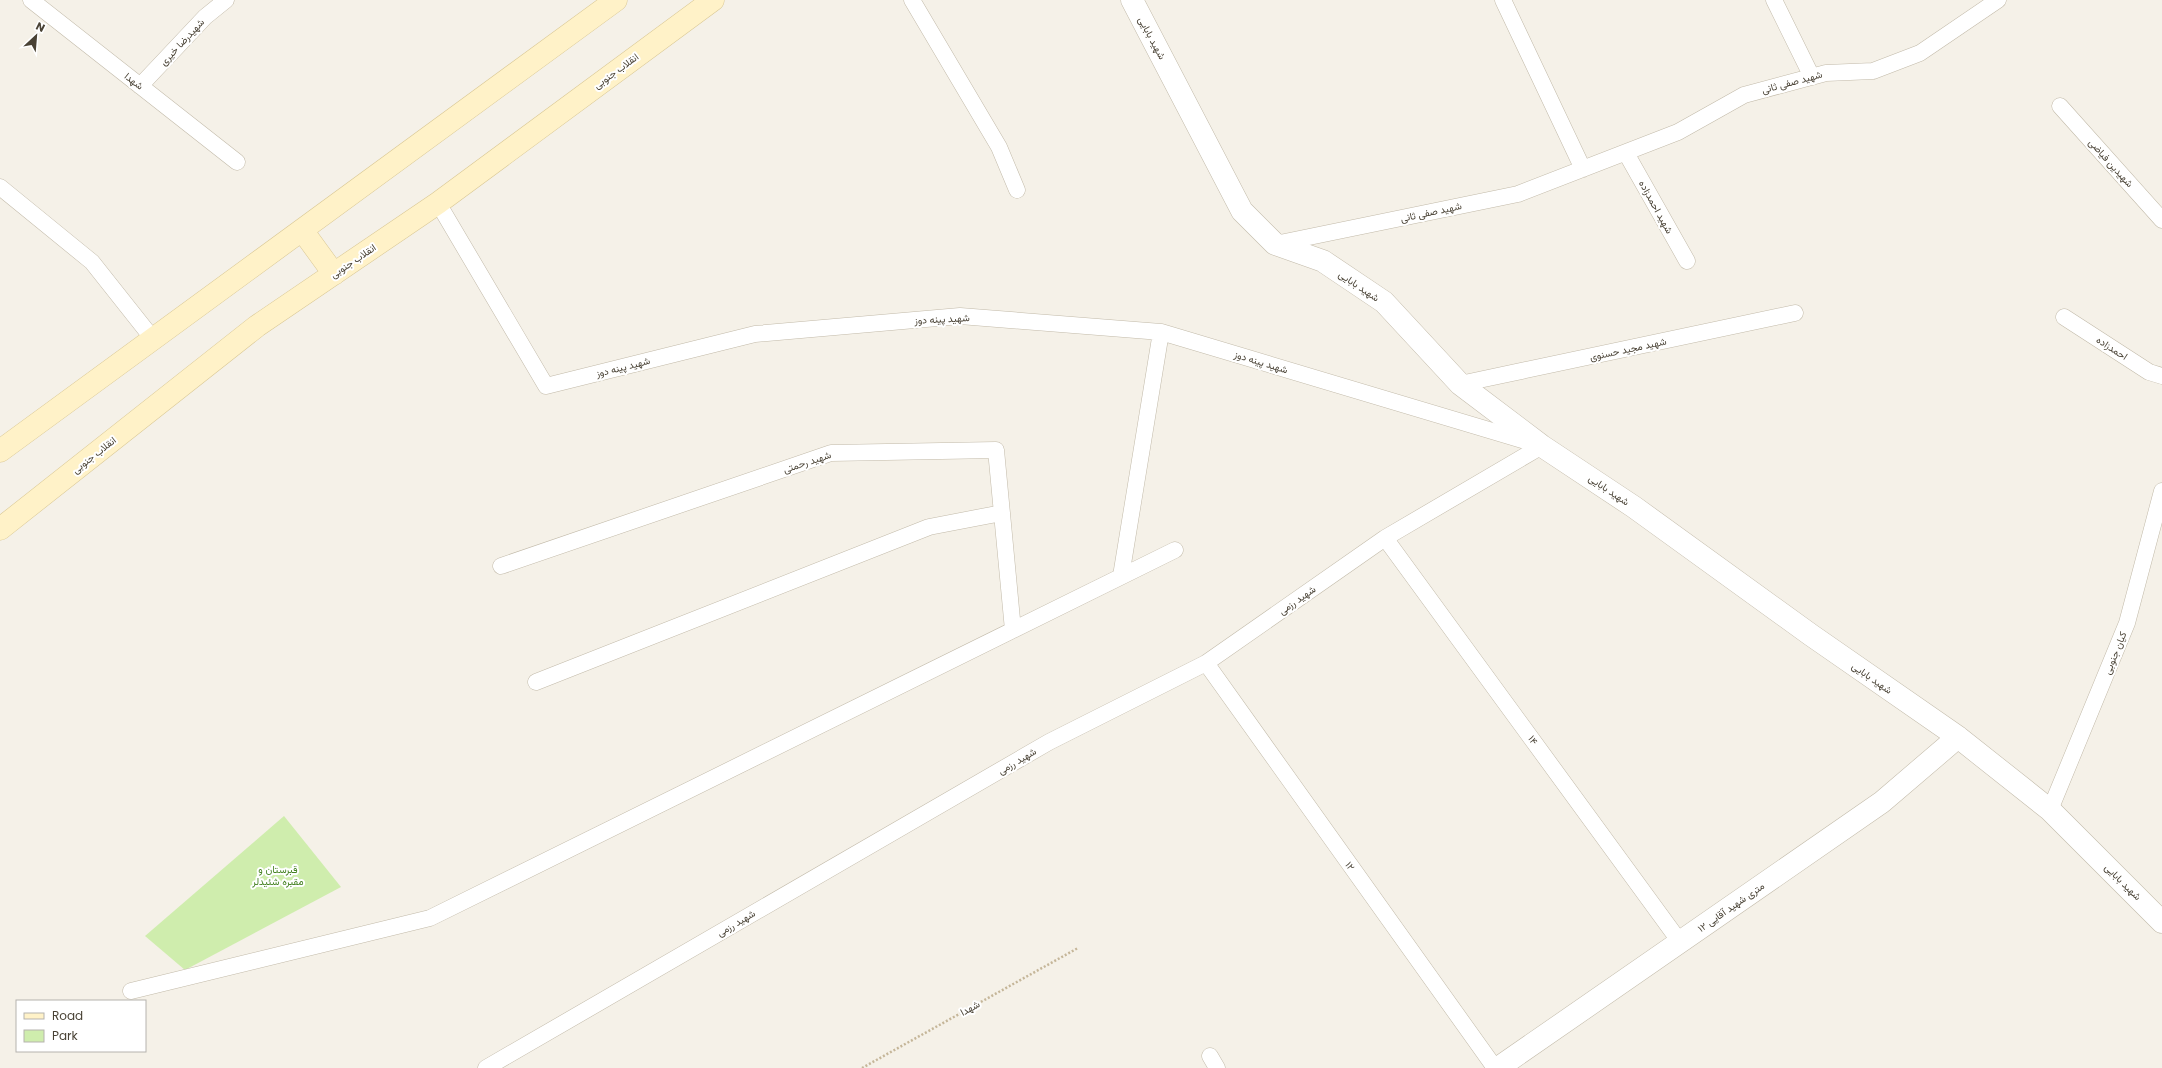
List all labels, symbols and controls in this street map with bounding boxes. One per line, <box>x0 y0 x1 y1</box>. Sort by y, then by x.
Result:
street label: شهید بابایی <box>1134 14 1170 62</box>
street label: شهیدرضا خیری <box>156 15 208 69</box>
north arrow <box>16 16 56 56</box>
text: N <box>33 18 48 36</box>
street label: انقلاب جنوبی <box>590 50 642 92</box>
street label: شهید صفی ثانی <box>1760 67 1824 97</box>
street label: شهدا <box>121 69 147 93</box>
street label: شهیدین فیاضی <box>2085 135 2137 191</box>
street label: شهید احمدزاده <box>1635 178 1677 237</box>
street label: شهید صفی ثانی <box>1399 198 1463 226</box>
street label: انقلاب جنوبی <box>327 240 379 282</box>
street label: شهید بابایی <box>1335 267 1383 305</box>
street label: شهید پینه دوز <box>913 310 970 328</box>
street label: احمدزاده <box>2093 332 2131 364</box>
street label: شهید مجید حسنوی <box>1588 334 1668 364</box>
street label: شهید پینه دوز <box>1231 346 1290 377</box>
street label: شهید پینه دوز <box>593 353 652 381</box>
street label: انقلاب جنوبی <box>69 433 119 477</box>
street label: شهید رحمتی <box>781 447 833 477</box>
street label: شهید بابایی <box>1585 471 1633 509</box>
street label: شهید رزمی <box>1275 582 1319 618</box>
street label: کیان جنوبی <box>2100 629 2131 677</box>
street label: شهید بابایی <box>1849 658 1895 698</box>
street label: ۱۴ <box>1524 732 1542 748</box>
street label: شهید رزمی <box>995 744 1039 778</box>
street label: ۱۲ <box>1342 858 1358 874</box>
street label: شهید بابایی <box>2101 860 2145 904</box>
park label: قبرستان و مقبره شئیدلر <box>251 862 304 889</box>
street label: ۱۲ متری شهید آقایی <box>1694 878 1768 936</box>
street label: شهید رزمی <box>714 906 758 940</box>
street label: شهدا <box>957 996 983 1020</box>
legend <box>16 1000 146 1052</box>
text: Road <box>52 1007 83 1024</box>
text: Park <box>52 1027 79 1044</box>

